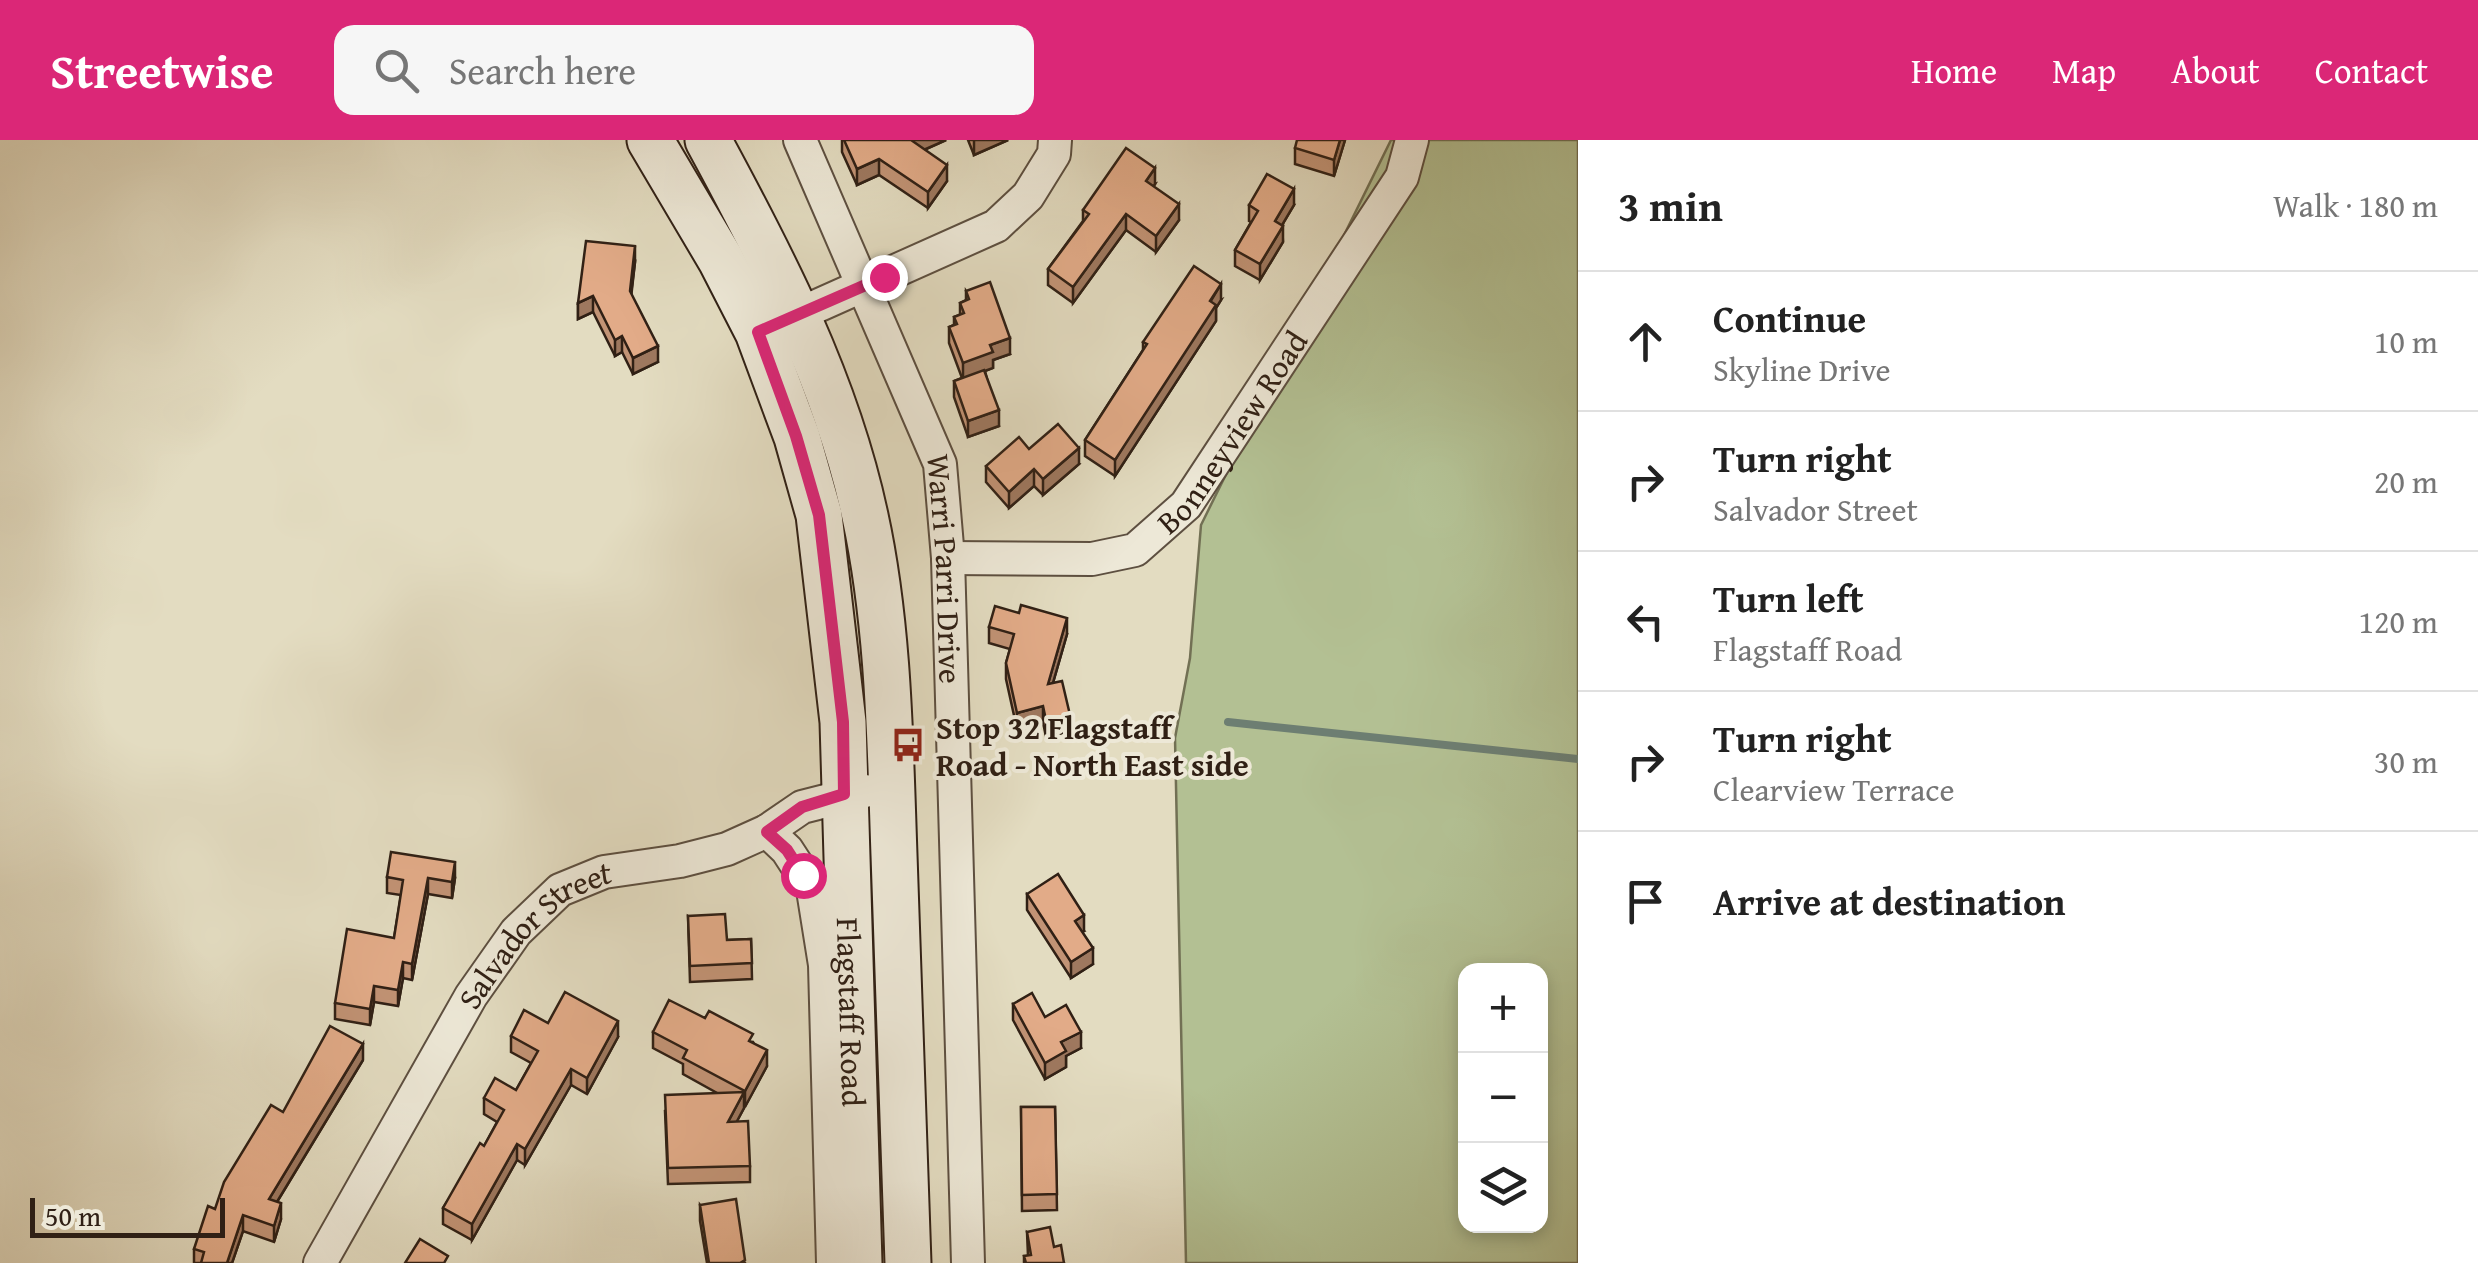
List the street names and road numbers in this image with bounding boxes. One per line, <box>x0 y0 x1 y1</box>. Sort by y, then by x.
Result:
street label: Bonneyview Road <box>1146 321 1318 544</box>
street label: Warri Parri Drive <box>916 452 975 684</box>
street label: Salvador Street <box>445 848 614 1017</box>
street label: Flagstaff Road <box>825 917 878 1107</box>

